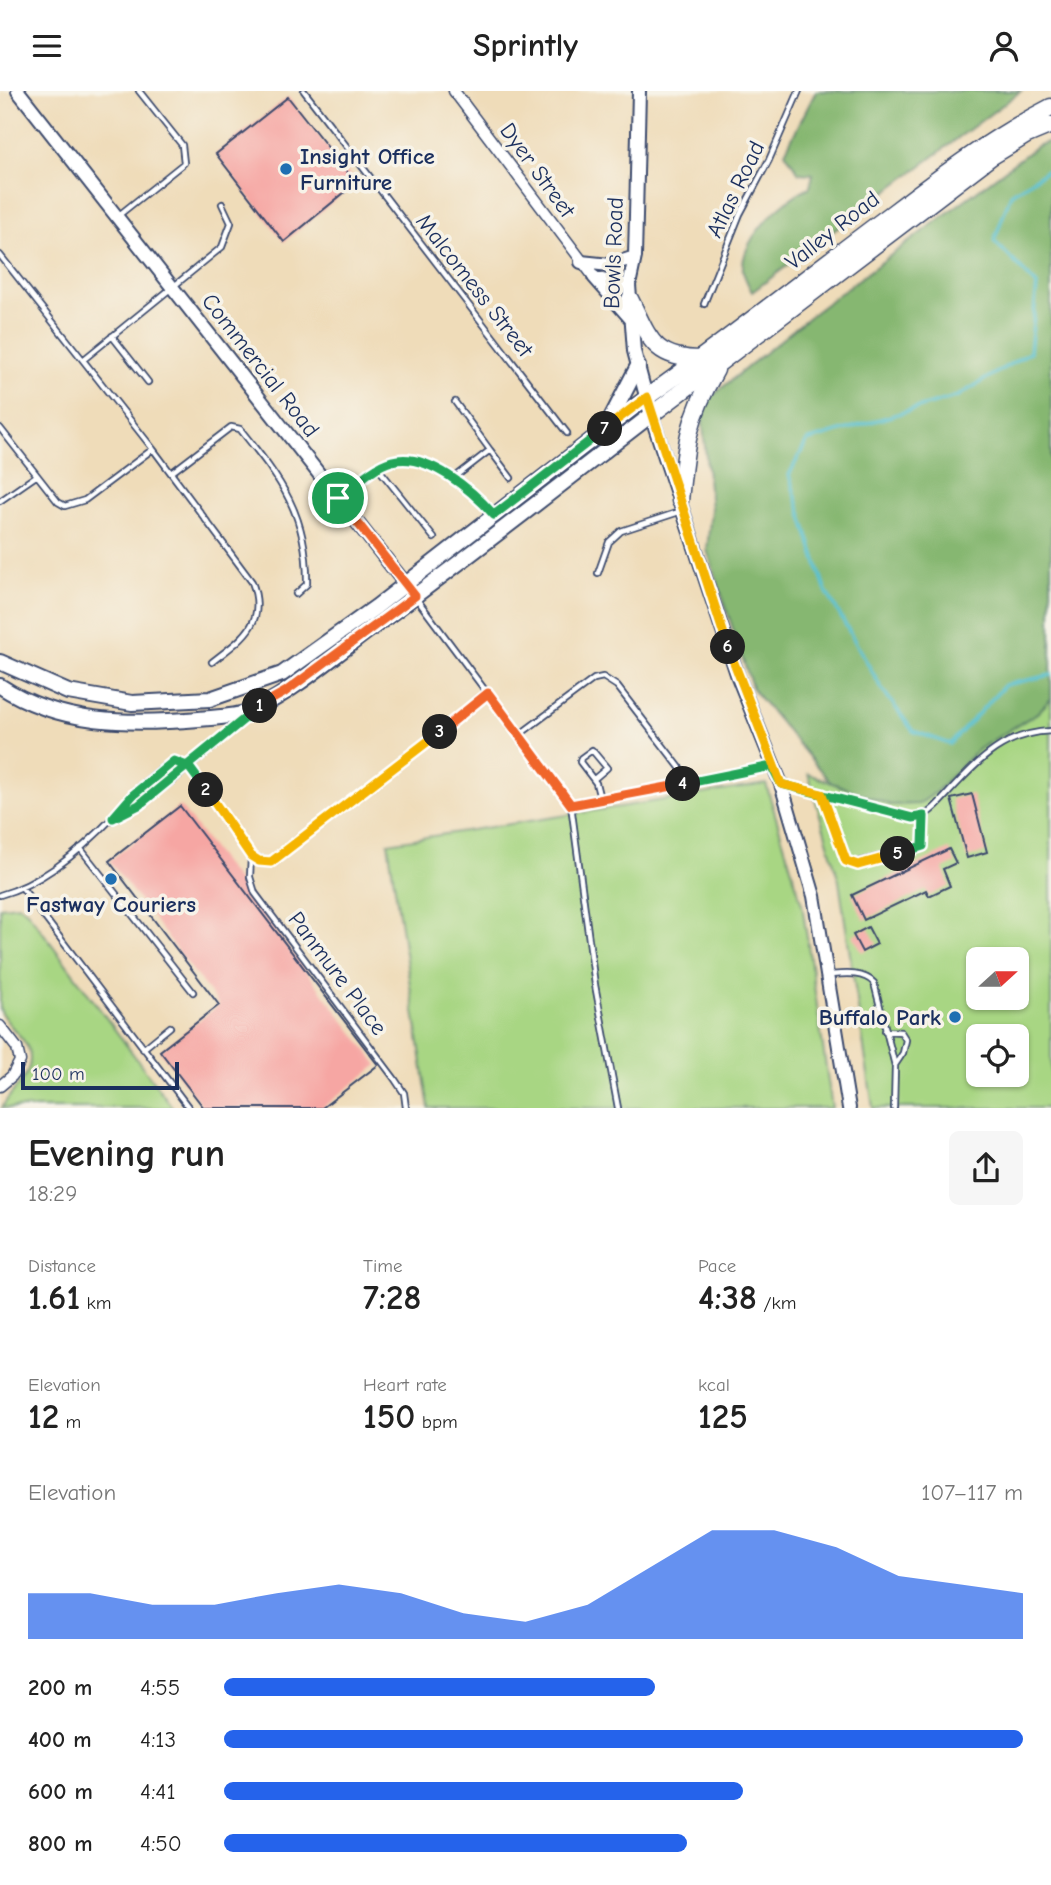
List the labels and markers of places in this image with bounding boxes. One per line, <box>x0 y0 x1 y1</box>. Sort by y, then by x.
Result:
place label: Insight Office Furniture <box>300 143 435 196</box>
marker: Insight Office Furniture <box>278 161 294 177</box>
pin: 7 <box>588 411 622 447</box>
pin <box>308 468 368 528</box>
pin: 6 <box>710 629 746 665</box>
pin: 1 <box>243 689 278 723</box>
pin: 3 <box>422 715 458 749</box>
pin: 4 <box>666 767 700 801</box>
pin: 2 <box>188 773 224 807</box>
pin: 5 <box>880 837 916 871</box>
marker: Fastway Couriers <box>103 871 119 887</box>
place label: Fastway Couriers <box>26 891 196 918</box>
place label: Buffalo Park <box>819 1004 941 1031</box>
marker: Buffalo Park <box>947 1009 963 1025</box>

